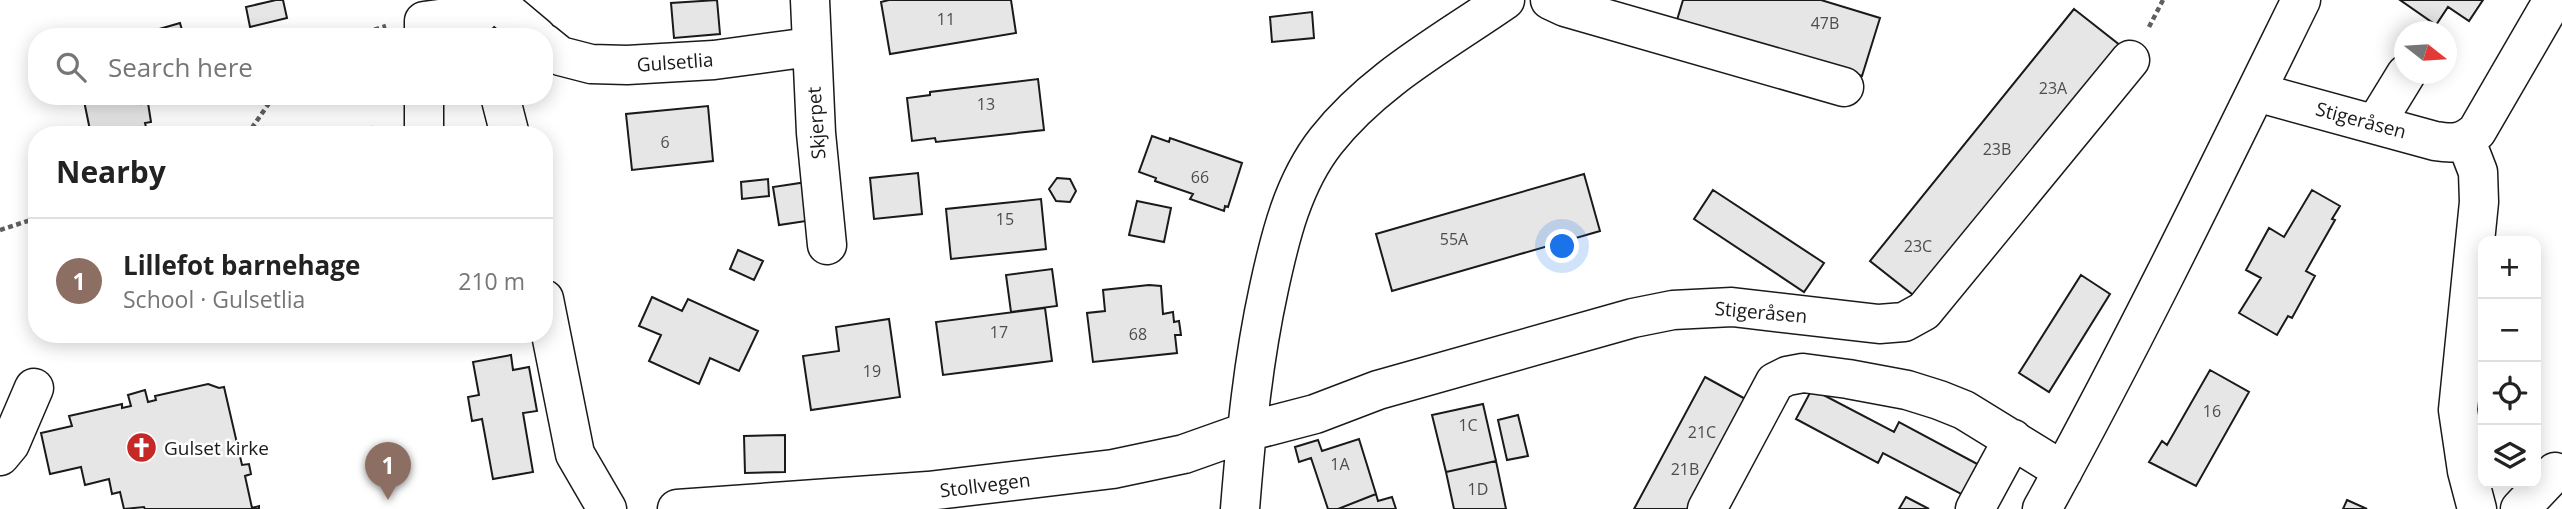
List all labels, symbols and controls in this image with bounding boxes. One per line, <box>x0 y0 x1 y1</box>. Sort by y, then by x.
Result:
house number: 11 <box>937 8 955 30</box>
house number: 47B <box>1811 12 1839 34</box>
north arrow <box>2394 21 2457 84</box>
search box <box>28 28 553 105</box>
street label: Gulsetlia <box>636 46 714 78</box>
icon: search <box>52 48 90 86</box>
text: Search here <box>108 49 253 85</box>
house number: 23A <box>2039 77 2068 99</box>
street label: Skjerpet <box>800 86 832 160</box>
house number: 13 <box>977 93 995 115</box>
street label: Stigeråsen <box>2313 95 2409 145</box>
house number: 6 <box>660 131 670 153</box>
house number: 23B <box>1983 138 2011 160</box>
text: Nearby <box>56 151 166 192</box>
house number: 66 <box>1191 166 1209 188</box>
house number: 15 <box>996 208 1014 230</box>
house number: 55A <box>1440 228 1469 250</box>
your location <box>1545 229 1579 263</box>
house number: 23C <box>1904 235 1932 257</box>
map controls <box>2478 236 2541 488</box>
button: + <box>2478 236 2541 299</box>
text: Lillefot barnehage <box>123 247 360 283</box>
text: 1 <box>72 265 86 297</box>
text: 210 m <box>458 265 525 297</box>
text: School · Gulsetlia <box>123 283 305 315</box>
street label: Stigeråsen <box>1714 295 1808 329</box>
button: − <box>2478 299 2541 362</box>
house number: 17 <box>990 321 1008 343</box>
house number: 68 <box>1129 323 1147 345</box>
house number: 19 <box>863 360 881 382</box>
button: locate <box>2478 362 2541 425</box>
house number: 16 <box>2203 400 2221 422</box>
house number: 1C <box>1458 414 1478 436</box>
house number: 21C <box>1688 421 1716 443</box>
button: layers <box>2478 425 2541 488</box>
church icon: Gulset kirke <box>124 431 158 465</box>
place label: Gulset kirke <box>164 435 269 461</box>
pin: 1 <box>365 442 411 500</box>
house number: 1A <box>1330 453 1351 475</box>
house number: 21B <box>1671 458 1699 480</box>
street label: Stollvegen <box>938 467 1032 503</box>
house number: 1D <box>1468 478 1488 500</box>

